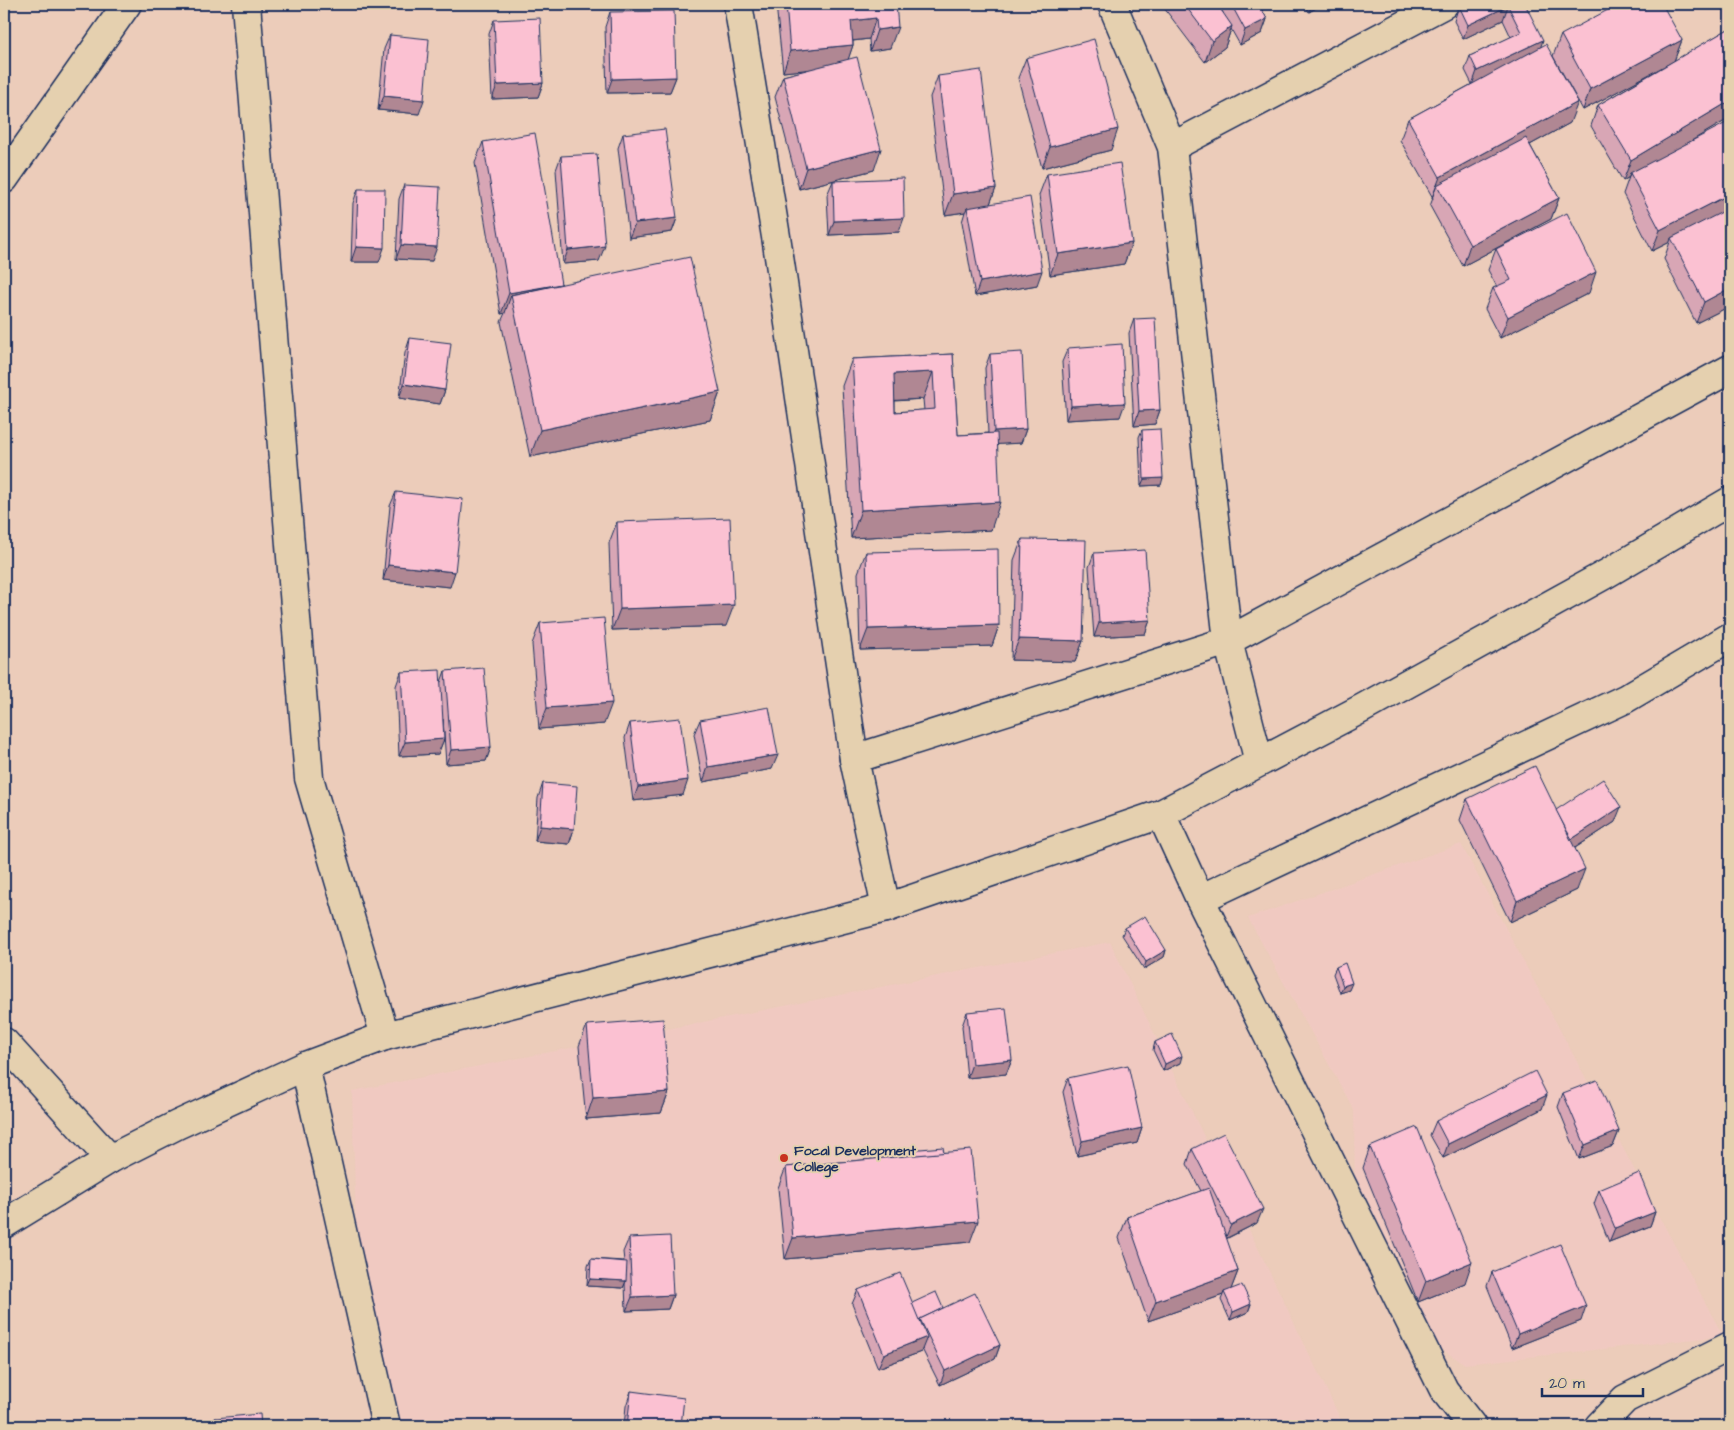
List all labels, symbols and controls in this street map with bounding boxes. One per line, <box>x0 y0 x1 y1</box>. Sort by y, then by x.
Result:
place label: Focal Development College <box>794 1141 916 1178</box>
marker: Focal Development College <box>778 1152 790 1164</box>
scale bar <box>1542 1365 1643 1397</box>
text: 20 m <box>1549 1373 1585 1394</box>

